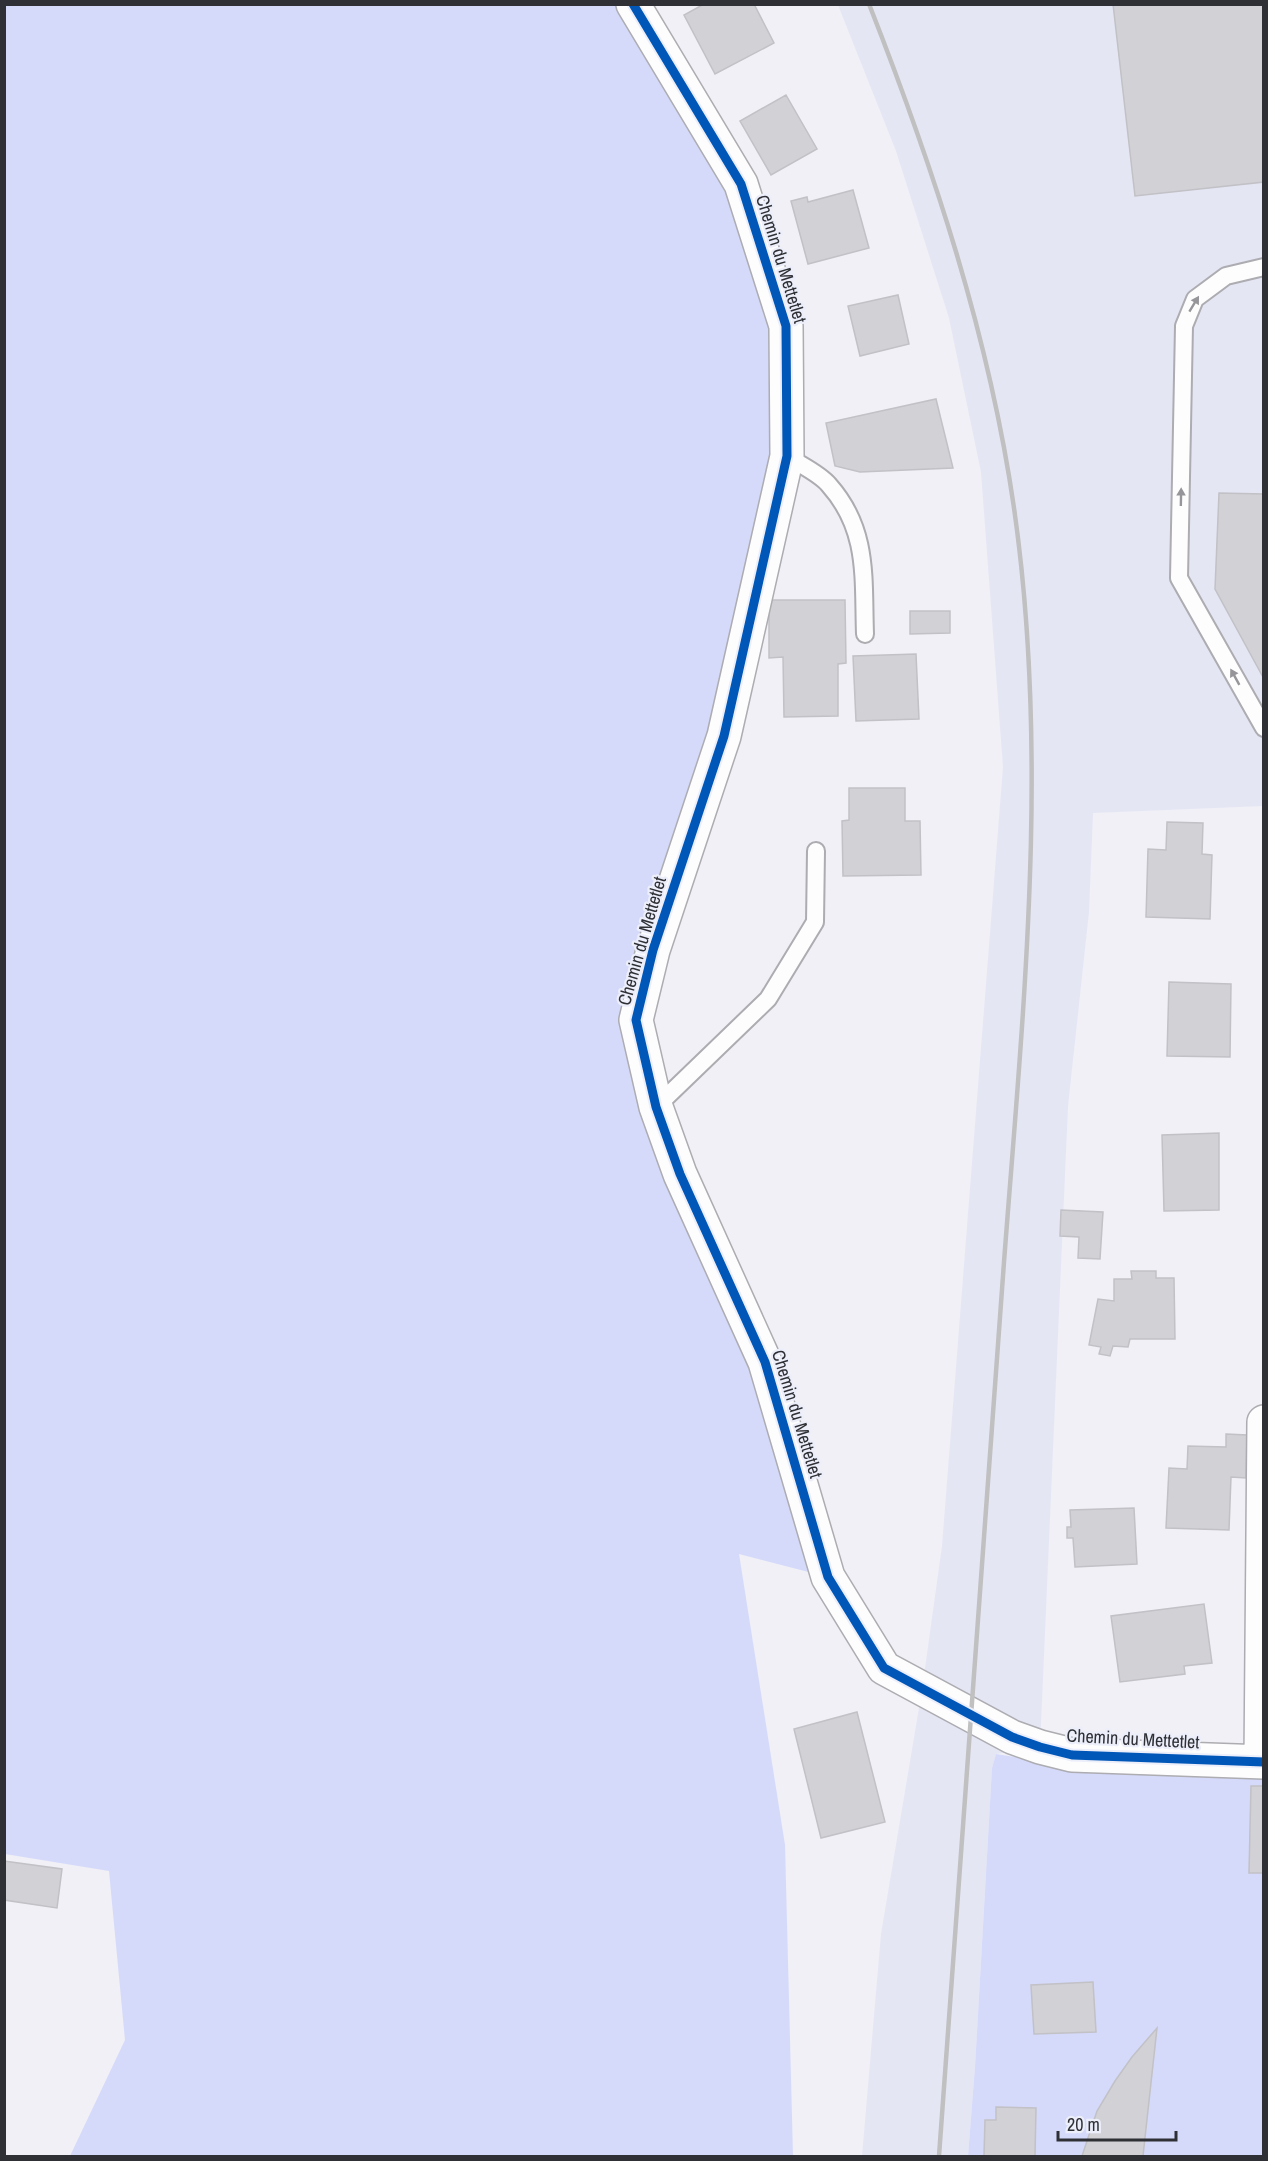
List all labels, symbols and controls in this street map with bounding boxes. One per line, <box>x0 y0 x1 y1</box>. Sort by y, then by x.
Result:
street label: Chemin du Mettetlet <box>750 192 813 326</box>
one-way arrow <box>1189 296 1200 313</box>
one-way arrow <box>1176 487 1186 506</box>
one-way arrow <box>1230 668 1240 685</box>
street label: Chemin du Mettetlet <box>611 874 672 1008</box>
street label: Chemin du Mettetlet <box>766 1347 829 1481</box>
street label: Chemin du Mettetlet <box>1066 1723 1200 1754</box>
scale bar <box>1058 2104 1176 2142</box>
text: 20 m <box>1067 2112 1100 2137</box>

